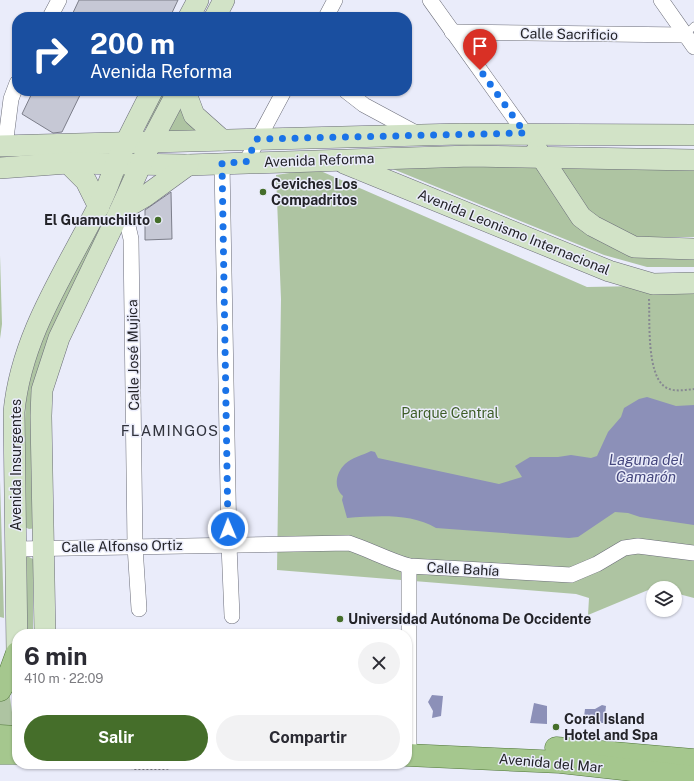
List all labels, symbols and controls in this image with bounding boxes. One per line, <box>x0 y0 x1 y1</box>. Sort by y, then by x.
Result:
street label: Calle Sacrificio <box>520 25 618 43</box>
text: 200 m <box>90 27 175 60</box>
icon: right <box>24 28 76 80</box>
pin <box>463 29 497 70</box>
icon: arrive <box>469 35 491 57</box>
text: Avenida Reforma <box>90 61 232 82</box>
street label: Avenida Reforma <box>263 150 375 170</box>
place label: Ceviches Los Compadritos <box>271 176 358 208</box>
street label: Avenida Leonismo Internacional <box>416 186 612 278</box>
marker: Ceviches Los Compadritos <box>258 187 268 197</box>
place label: El Guamuchilito <box>44 212 150 228</box>
marker: El Guamuchilito <box>153 215 163 225</box>
street label: Calle José Mujica <box>124 299 142 411</box>
street label: Avenida Insurgentes <box>8 399 24 531</box>
park label: Parque Central <box>401 405 499 421</box>
district label: FLAMINGOS <box>121 422 219 439</box>
water label: Laguna del Camarón <box>609 451 683 485</box>
position arrow <box>207 508 249 550</box>
street label: Calle Alfonso Ortiz <box>61 537 183 555</box>
street label: Calle Bahía <box>426 559 500 579</box>
map controls <box>646 581 682 617</box>
button: layers <box>646 581 682 617</box>
place label: Universidad Autónoma De Occidente <box>348 611 591 627</box>
marker: Universidad Autónoma De Occidente <box>335 614 345 624</box>
text: 6 min <box>24 642 87 670</box>
button: close <box>358 642 400 684</box>
text: 410 m · 22:09 <box>24 671 103 686</box>
place label: Coral Island Hotel and Spa <box>564 711 658 743</box>
button: Salir <box>24 715 208 761</box>
button: Compartir <box>216 715 400 761</box>
marker: Coral Island Hotel and Spa <box>551 722 561 732</box>
street label: Avenida del Mar <box>498 750 604 776</box>

